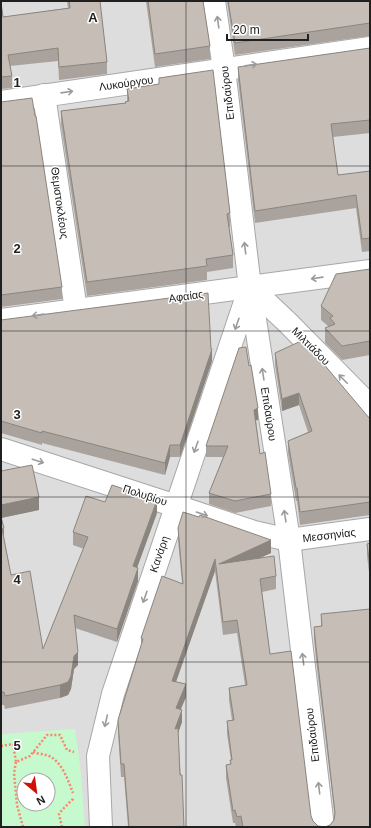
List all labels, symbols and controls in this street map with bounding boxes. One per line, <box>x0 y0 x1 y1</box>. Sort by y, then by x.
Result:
text: A <box>88 10 98 25</box>
one-way arrow <box>214 16 222 29</box>
scale bar <box>227 16 308 42</box>
text: 20 m <box>233 23 260 37</box>
one-way arrow <box>244 61 257 69</box>
street label: Επιδαύρου <box>218 65 236 121</box>
street label: Λυκούργου <box>98 73 154 93</box>
text: 1 <box>13 75 21 90</box>
one-way arrow <box>60 88 73 96</box>
street label: Θεμιστοκλέους <box>49 166 71 240</box>
text: 2 <box>13 241 21 256</box>
one-way arrow <box>242 242 249 255</box>
one-way arrow <box>311 274 324 282</box>
street label: Αφαίας <box>168 288 204 304</box>
one-way arrow <box>32 311 45 319</box>
one-way arrow <box>233 318 241 330</box>
street label: Μιλτιάδου <box>290 325 332 367</box>
one-way arrow <box>259 368 267 381</box>
one-way arrow <box>338 374 348 383</box>
street label: Επιδαύρου <box>259 386 279 442</box>
text: 3 <box>13 407 21 422</box>
one-way arrow <box>191 441 199 453</box>
one-way arrow <box>31 458 44 465</box>
street label: Πολυβίου <box>121 482 169 508</box>
one-way arrow <box>281 510 289 523</box>
one-way arrow <box>195 511 207 519</box>
street label: Μεσσηνίας <box>302 526 356 544</box>
street label: Κανάρη <box>147 534 171 574</box>
text: 4 <box>13 572 21 587</box>
one-way arrow <box>141 590 148 603</box>
one-way arrow <box>299 653 307 666</box>
street label: Επιδαύρου <box>303 707 321 763</box>
one-way arrow <box>102 714 110 727</box>
text: 5 <box>13 738 21 753</box>
north arrow <box>16 772 56 812</box>
one-way arrow <box>315 782 323 795</box>
text: N <box>34 794 47 808</box>

